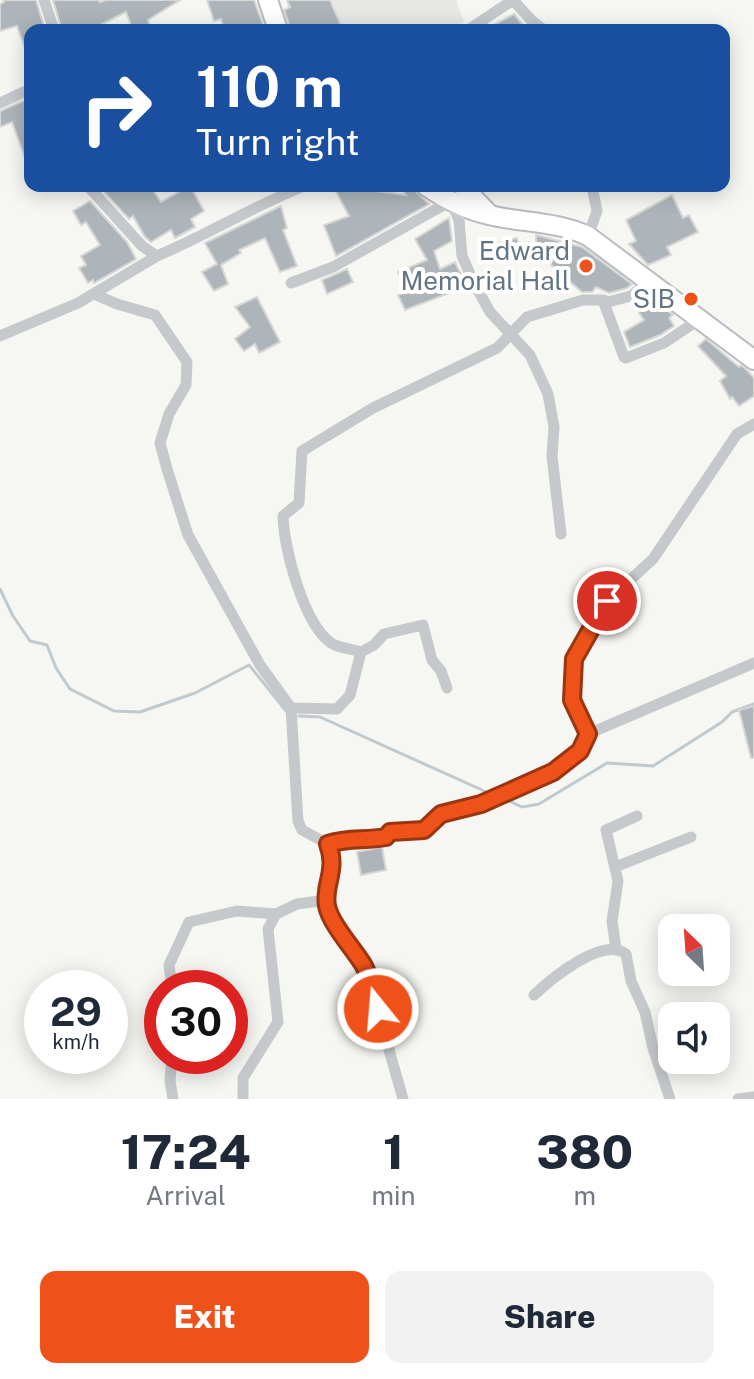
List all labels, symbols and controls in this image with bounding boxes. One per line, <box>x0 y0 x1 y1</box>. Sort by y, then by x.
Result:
text: 110 m <box>196 54 343 120</box>
icon: right <box>64 56 168 160</box>
text: Turn right <box>196 121 359 163</box>
place label: Edward Memorial Hall <box>400 235 570 296</box>
marker: Edward Memorial Hall <box>577 257 595 275</box>
place label: SIB <box>633 283 675 314</box>
marker: SIB <box>682 290 700 308</box>
pin <box>573 567 641 635</box>
icon: arrive <box>585 579 629 623</box>
north arrow <box>658 914 730 986</box>
map controls <box>658 914 730 1074</box>
position arrow <box>336 967 420 1051</box>
speed limit sign: 30 <box>144 970 248 1074</box>
text: 29 <box>50 988 102 1035</box>
button: sound <box>658 1002 730 1074</box>
text: km/h <box>52 1030 100 1054</box>
text: 17:24 <box>121 1123 251 1180</box>
text: 1 <box>383 1123 404 1180</box>
text: 380 <box>536 1123 633 1180</box>
text: Arrival <box>146 1180 226 1211</box>
text: min <box>371 1180 416 1211</box>
text: m <box>574 1180 596 1211</box>
button: Exit <box>40 1271 369 1363</box>
button: Share <box>385 1271 714 1363</box>

